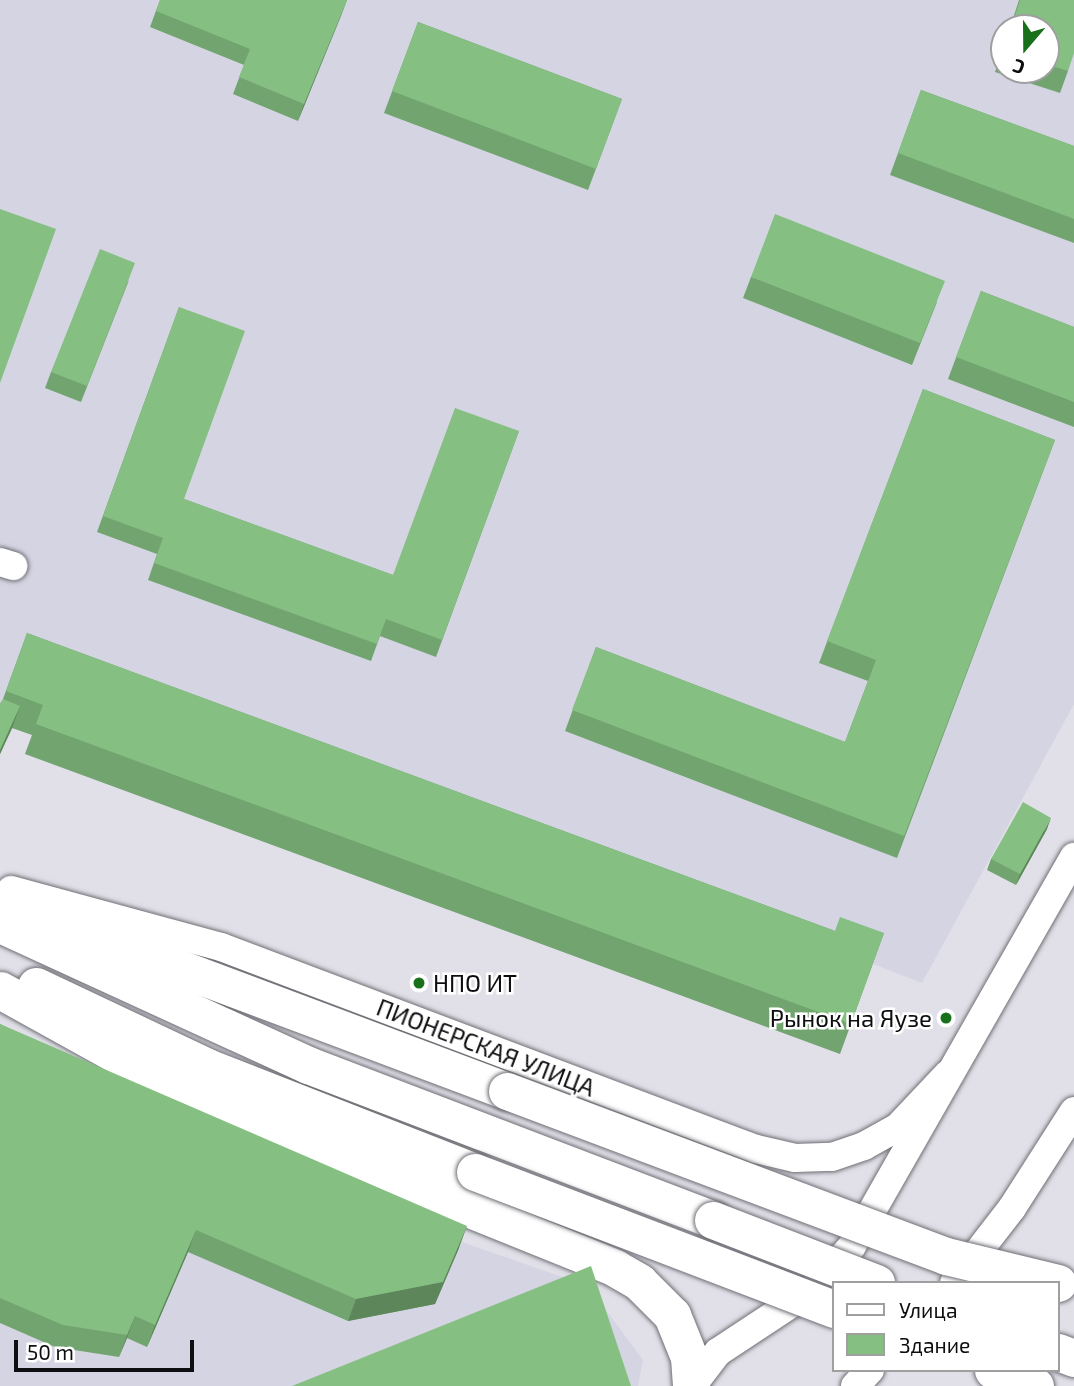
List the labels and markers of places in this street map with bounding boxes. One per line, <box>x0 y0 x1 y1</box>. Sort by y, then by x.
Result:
place label: НПО ИТ <box>433 969 517 997</box>
marker: НПО ИТ <box>411 975 427 991</box>
place label: Рынок на Яузе <box>770 1004 932 1032</box>
marker: Рынок на Яузе <box>938 1010 954 1026</box>

